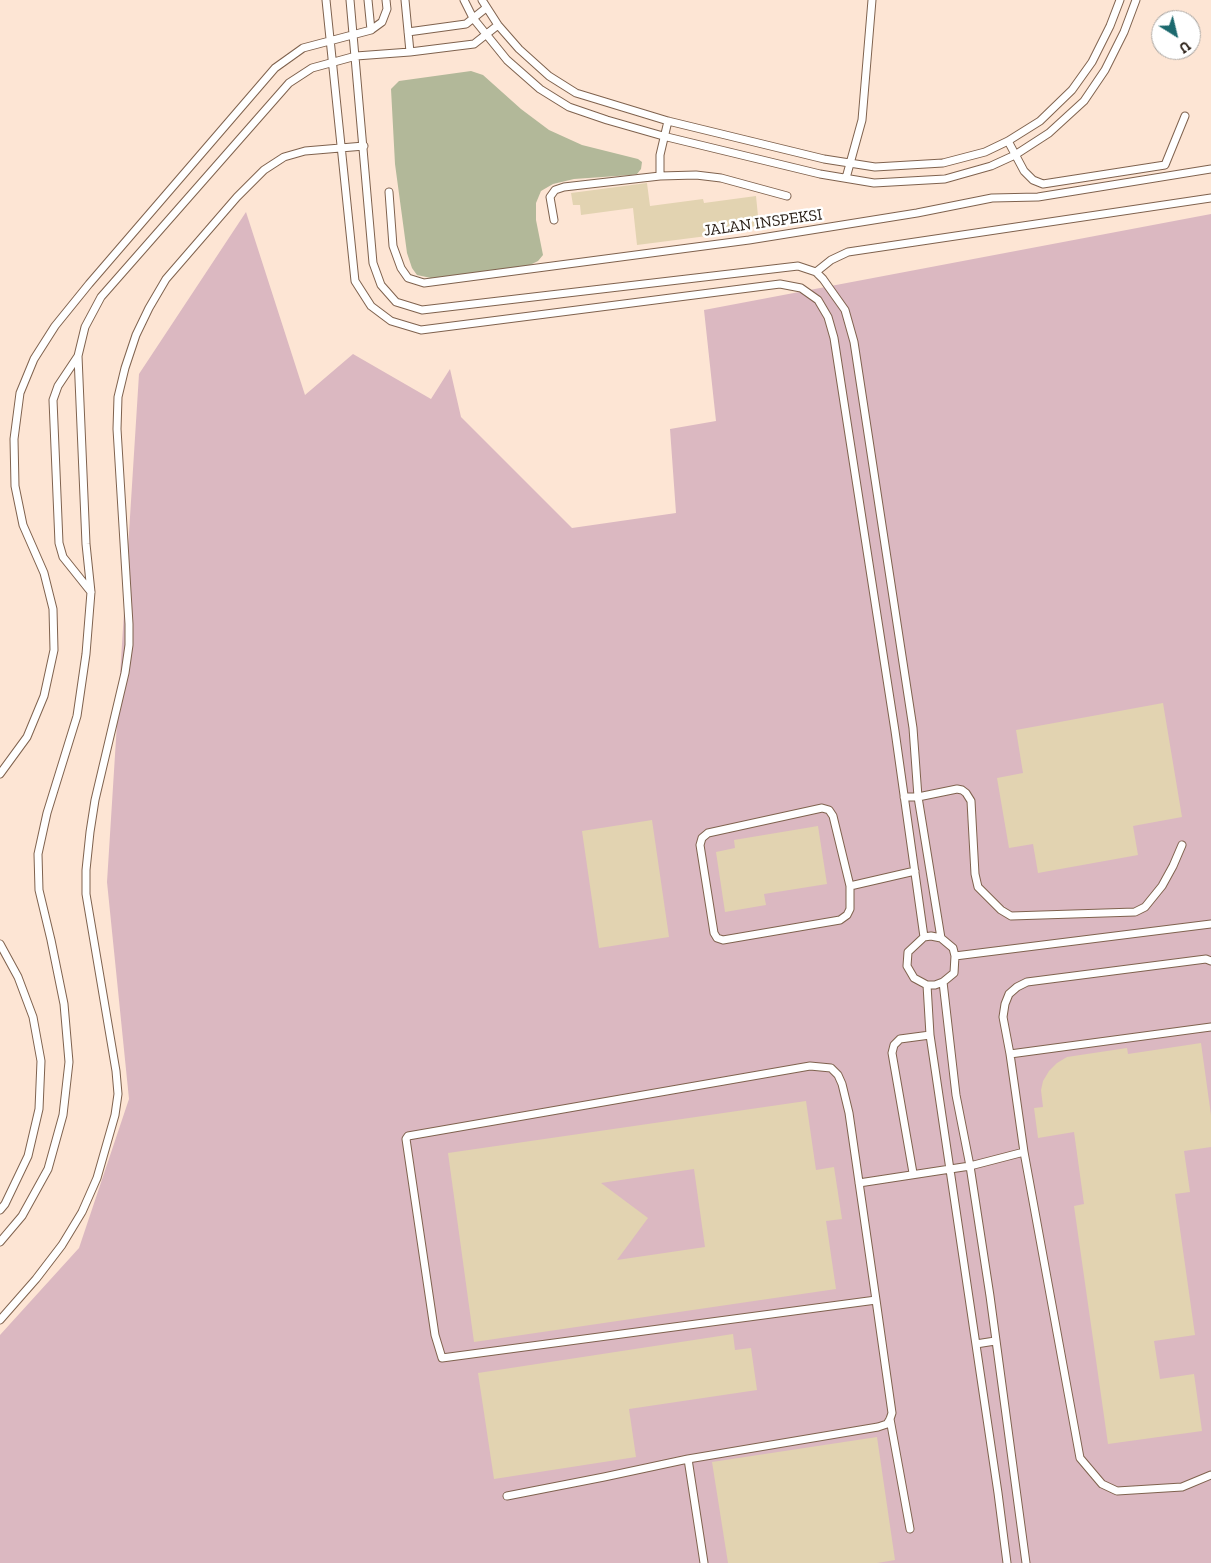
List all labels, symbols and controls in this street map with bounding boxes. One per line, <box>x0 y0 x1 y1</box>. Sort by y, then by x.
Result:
north arrow <box>1151 10 1201 60</box>
text: U <box>1175 37 1194 57</box>
street label: JALAN INSPEKSI <box>702 205 824 241</box>

